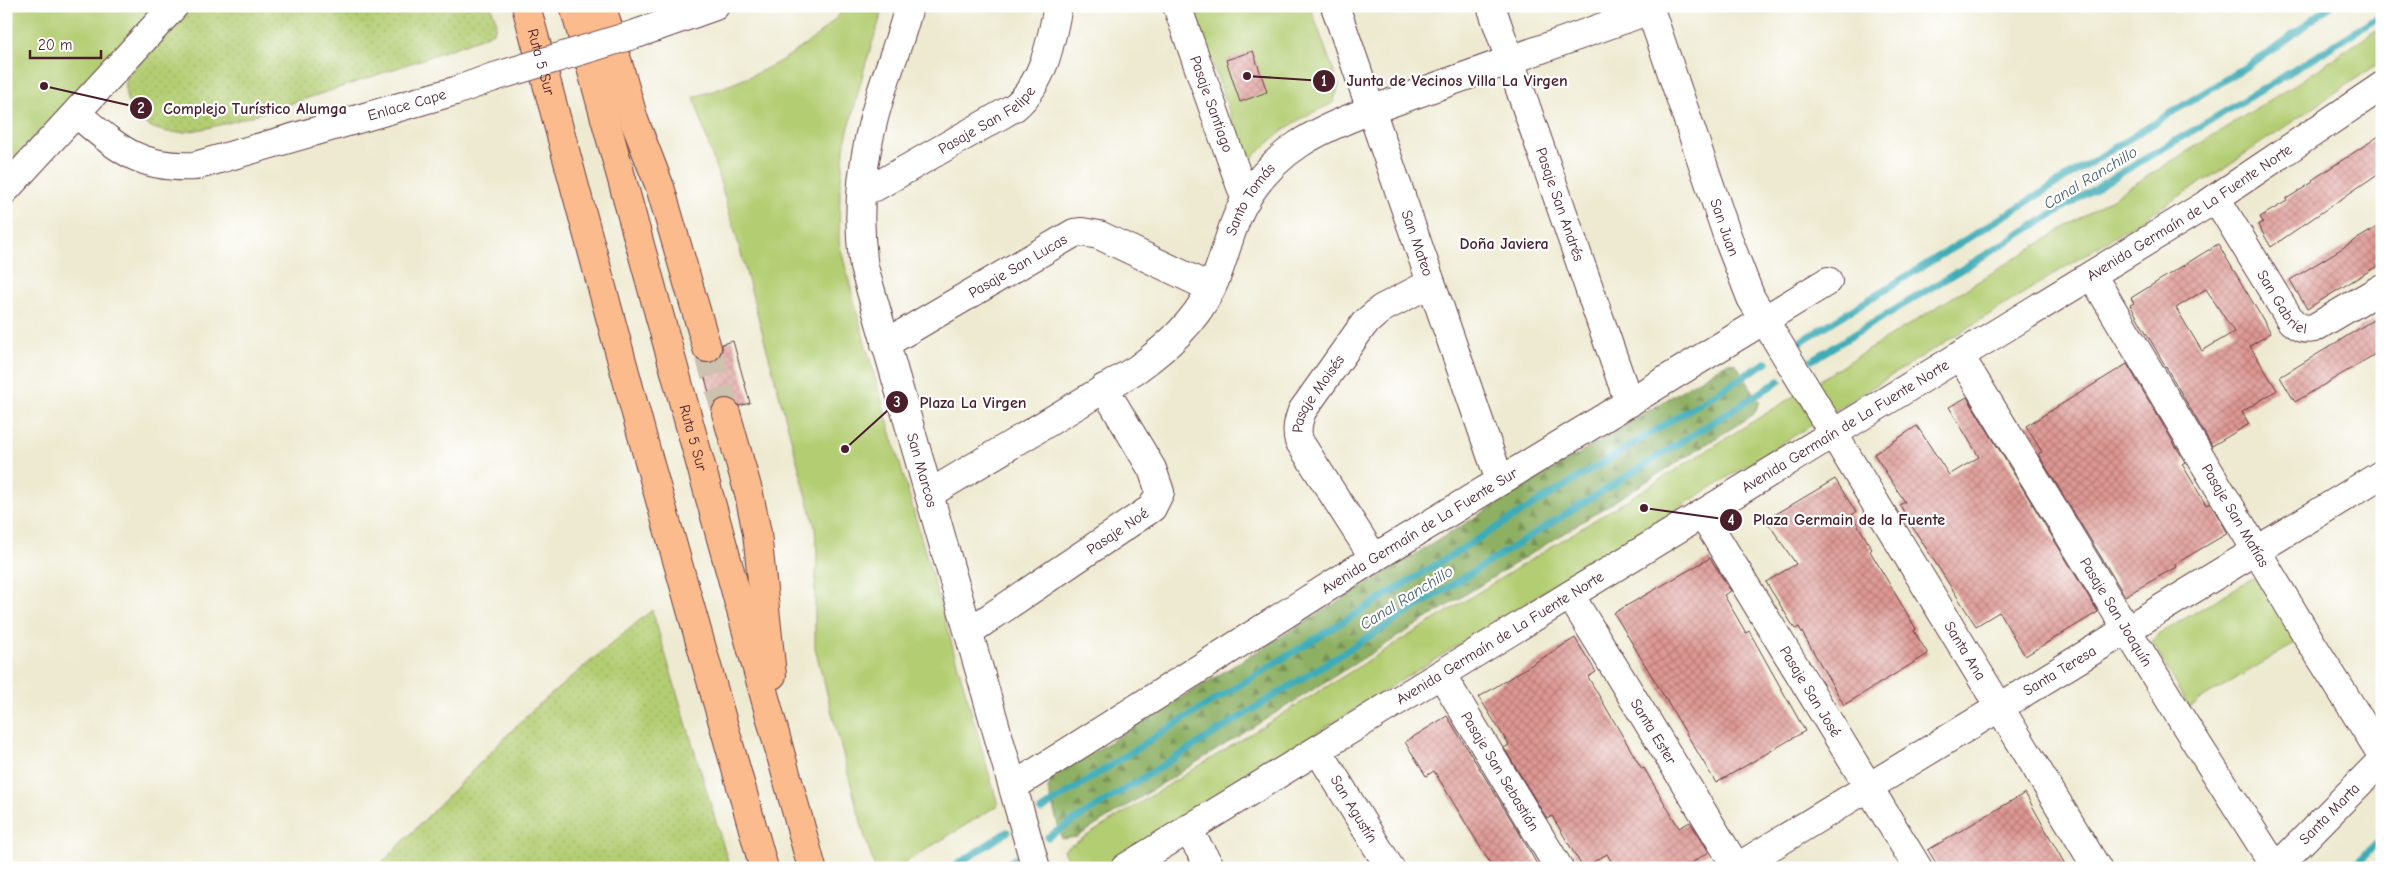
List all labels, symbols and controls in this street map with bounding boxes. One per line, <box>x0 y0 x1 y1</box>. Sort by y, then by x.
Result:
street label: Ruta 5 Sur <box>524 27 559 97</box>
scale bar <box>30 28 101 60</box>
text: 20 m <box>38 36 72 54</box>
street label: Pasaje Santiago <box>1186 53 1237 155</box>
callout: Junta de Vecinos Villa La Virgen <box>1312 65 1578 96</box>
text: 1 <box>1321 72 1327 90</box>
text: Junta de Vecinos Villa La Virgen <box>1346 72 1568 90</box>
street label: Pasaje San Felipe <box>935 82 1039 158</box>
street label: Enlace Cape <box>366 85 449 125</box>
callout: Complejo Turístico Alumga <box>128 92 357 123</box>
text: 2 <box>137 99 145 117</box>
text: Complejo Turístico Alumga <box>163 100 347 118</box>
street label: Avenida Germaín de La Fuente Norte <box>2083 140 2296 285</box>
water label: Canal Ranchillo <box>2040 143 2141 213</box>
street label: Pasaje San Andrés <box>1532 145 1588 264</box>
street label: Santo Tomás <box>1222 159 1279 238</box>
street label: San Juan <box>1706 196 1743 259</box>
street label: San Mateo <box>1398 208 1437 279</box>
street label: Pasaje San Lucas <box>965 230 1070 302</box>
district label: Doña Javiera <box>1459 235 1549 253</box>
street label: San Gabriel <box>2253 267 2308 338</box>
street label: Pasaje Moisés <box>1288 351 1348 433</box>
street label: Avenida Germaín de La Fuente Norte <box>1738 355 1953 496</box>
callout: Plaza La Virgen <box>884 386 1036 417</box>
text: 3 <box>893 393 901 411</box>
text: Plaza La Virgen <box>920 394 1026 412</box>
street label: Ruta 5 Sur <box>675 403 711 473</box>
street label: San Marcos <box>903 431 941 509</box>
street label: Pasaje San Matías <box>2198 461 2273 570</box>
street label: Avenida Germaín de La Fuente Sur <box>1318 464 1521 598</box>
street label: Pasaje Noé <box>1083 504 1152 559</box>
callout: Plaza Germain de la Fuente <box>1718 504 1955 535</box>
text: 4 <box>1727 511 1735 529</box>
text: Plaza Germain de la Fuente <box>1753 511 1945 529</box>
street label: Pasaje San Joaquín <box>2076 554 2156 670</box>
water label: Canal Ranchillo <box>1357 562 1456 634</box>
street label: Avenida Germaín de La Fuente Norte <box>1393 567 1607 708</box>
street label: Santa Ana <box>1940 618 1990 684</box>
street label: Santa Teresa <box>2020 642 2099 700</box>
street label: Pasaje San José <box>1776 643 1845 741</box>
street label: Santa Ester <box>1627 695 1680 768</box>
street label: Pasaje San Sebastián <box>1457 708 1543 834</box>
street label: San Agustín <box>1326 772 1381 846</box>
street label: Santa Marta <box>2295 779 2363 848</box>

